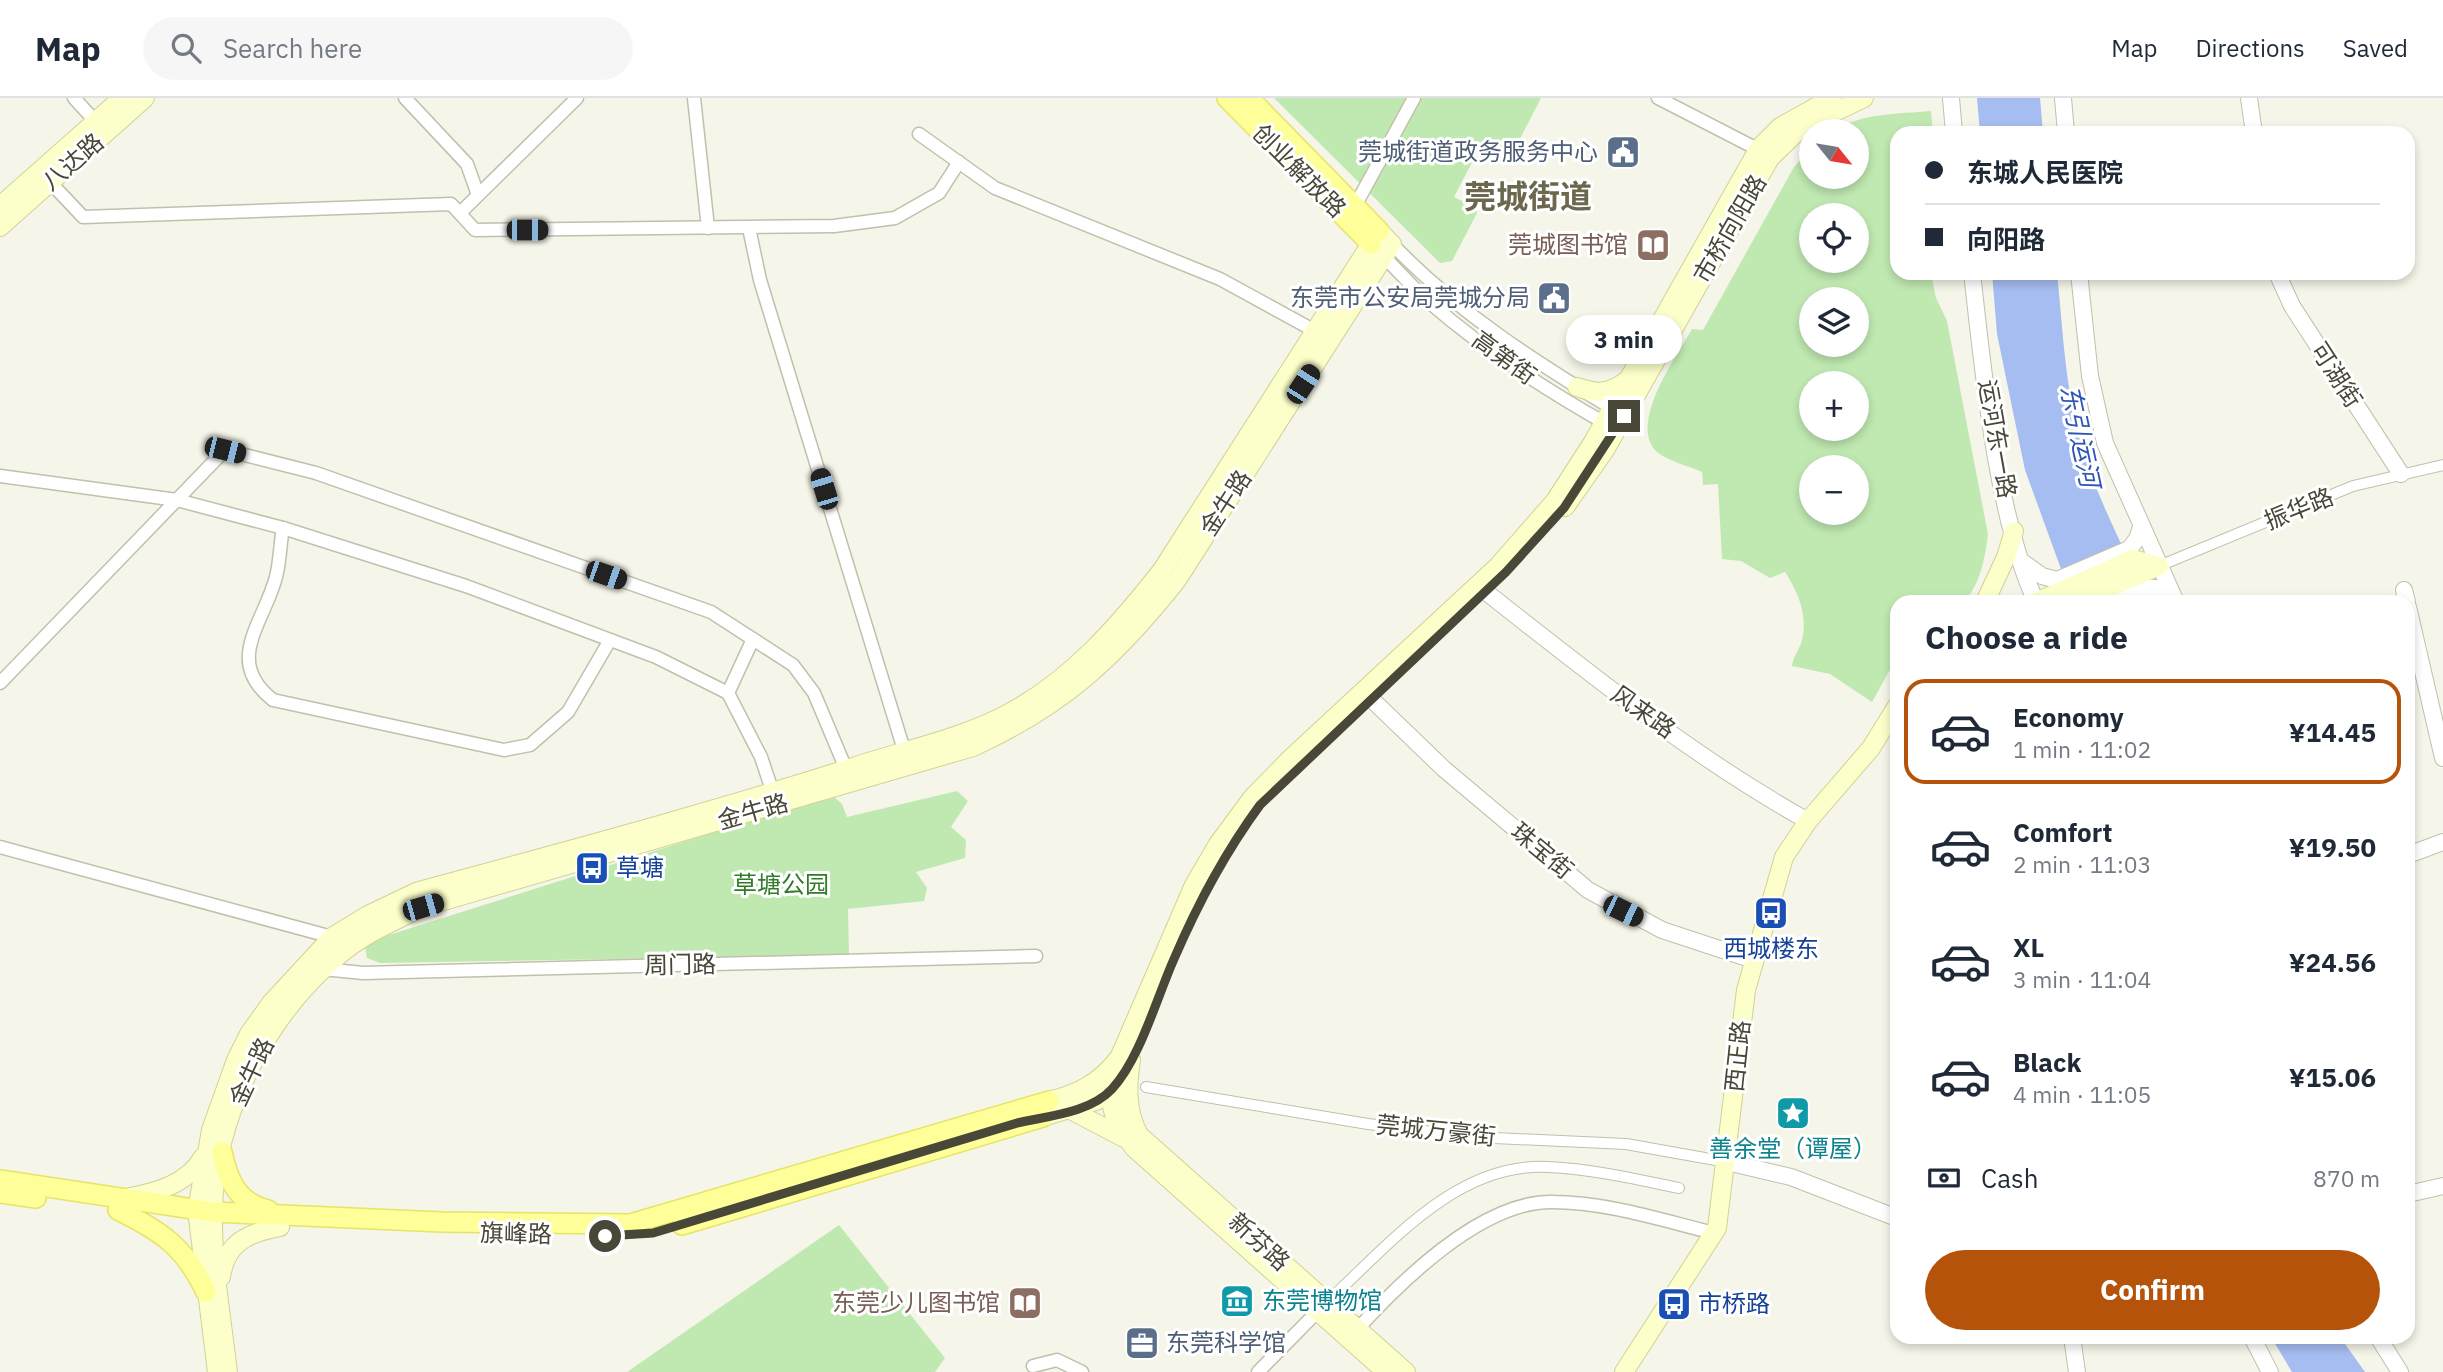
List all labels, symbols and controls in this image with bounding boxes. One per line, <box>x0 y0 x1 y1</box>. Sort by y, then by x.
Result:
search box <box>143 17 633 80</box>
text: Map <box>35 27 101 70</box>
icon: search <box>167 29 205 67</box>
text: Search here <box>223 31 362 65</box>
text: Map <box>2111 32 2157 64</box>
text: Directions <box>2195 32 2305 64</box>
text: Saved <box>2343 32 2408 64</box>
street label: 创业解放路 <box>1246 117 1353 224</box>
north arrow <box>1799 119 1869 189</box>
map controls <box>1799 119 1869 525</box>
street label: 八达路 <box>35 126 110 197</box>
public building icon: 莞城街道政务服务中心 <box>1604 133 1642 171</box>
place label: 莞城街道政务服务中心 <box>1358 135 1598 167</box>
text: 东城人民医院 <box>1967 155 2123 189</box>
street label: 市桥向阳路 <box>1685 169 1773 288</box>
district label: 莞城街道 <box>1464 175 1592 217</box>
button: locate <box>1799 203 1869 273</box>
car <box>507 220 549 241</box>
text: 向阳路 <box>1967 222 2045 256</box>
library icon: 莞城图书馆 <box>1634 226 1672 264</box>
place label: 莞城图书馆 <box>1508 228 1628 260</box>
public building icon: 东莞市公安局莞城分局 <box>1535 279 1573 317</box>
place label: 东莞市公安局莞城分局 <box>1290 281 1530 313</box>
button: layers <box>1799 287 1869 357</box>
callout: 3 min <box>1566 314 1682 364</box>
street label: 高第街 <box>1466 323 1543 391</box>
text: 3 min <box>1594 324 1654 354</box>
street label: 可湖街 <box>2304 336 2370 413</box>
car <box>1283 361 1324 407</box>
button: + <box>1799 371 1869 441</box>
street label: 运河东一路 <box>1972 377 2024 501</box>
water label: 东引运河 <box>2054 381 2109 495</box>
route end <box>1608 400 1640 432</box>
car <box>203 435 248 465</box>
button: − <box>1799 455 1869 525</box>
street label: 金牛路 <box>1192 464 1258 541</box>
car <box>808 466 841 512</box>
street label: 振华路 <box>2259 480 2338 536</box>
car <box>583 558 630 592</box>
text: Choose a ride <box>1925 616 2128 658</box>
street label: 风来路 <box>1605 677 1682 745</box>
icon: car <box>1929 700 1992 763</box>
text: Economy <box>2013 700 2124 734</box>
text: ¥14.45 <box>2289 715 2376 749</box>
text: 1 min · 11:02 <box>2013 734 2151 764</box>
street label: 金牛路 <box>714 786 792 836</box>
street label: 珠宝街 <box>1505 815 1581 886</box>
icon: car <box>1929 815 1992 878</box>
text: Comfort <box>2013 815 2112 849</box>
text: ¥19.50 <box>2289 830 2376 864</box>
bus stop icon: 草塘 <box>573 849 611 887</box>
text: 2 min · 11:03 <box>2013 849 2151 879</box>
place label: 草塘 <box>616 851 664 883</box>
park label: 草塘公园 <box>733 868 829 900</box>
car <box>400 891 447 923</box>
car <box>1600 892 1647 930</box>
bus stop icon: 西城楼东 <box>1752 894 1790 932</box>
icon: car <box>1929 930 1992 993</box>
text: XL <box>2013 930 2044 964</box>
place label: 西城楼东 <box>1723 932 1819 964</box>
text: ¥24.56 <box>2289 945 2376 979</box>
street label: 周门路 <box>644 947 716 981</box>
text: 3 min · 11:04 <box>2013 964 2151 994</box>
street label: 西正路 <box>1717 1018 1757 1093</box>
street label: 金牛路 <box>221 1032 281 1111</box>
icon: car <box>1929 1045 1992 1108</box>
text: Black <box>2013 1045 2081 1079</box>
text: ¥15.06 <box>2289 1060 2376 1094</box>
text: 4 min · 11:05 <box>2013 1079 2151 1109</box>
place icon: 善余堂（谭屋） <box>1774 1094 1812 1132</box>
street label: 莞城万豪街 <box>1375 1108 1497 1152</box>
place label: 善余堂（谭屋） <box>1709 1132 1877 1164</box>
icon: cash <box>1925 1159 1963 1197</box>
text: Cash <box>1981 1161 2038 1195</box>
text: 870 m <box>2313 1163 2380 1193</box>
street label: 新芬路 <box>1222 1205 1297 1277</box>
street label: 旗峰路 <box>480 1216 552 1250</box>
route start <box>589 1220 621 1252</box>
button: Confirm <box>1925 1250 2380 1330</box>
museum icon: 东莞博物馆 <box>1218 1282 1256 1320</box>
library icon: 东莞少儿图书馆 <box>1006 1284 1044 1322</box>
place label: 东莞博物馆 <box>1262 1284 1382 1316</box>
bus stop icon: 市桥路 <box>1655 1285 1693 1323</box>
place label: 东莞少儿图书馆 <box>832 1286 1000 1318</box>
place label: 市桥路 <box>1698 1287 1770 1319</box>
office icon: 东莞科学馆 <box>1123 1324 1161 1362</box>
place label: 东莞科学馆 <box>1166 1326 1286 1358</box>

